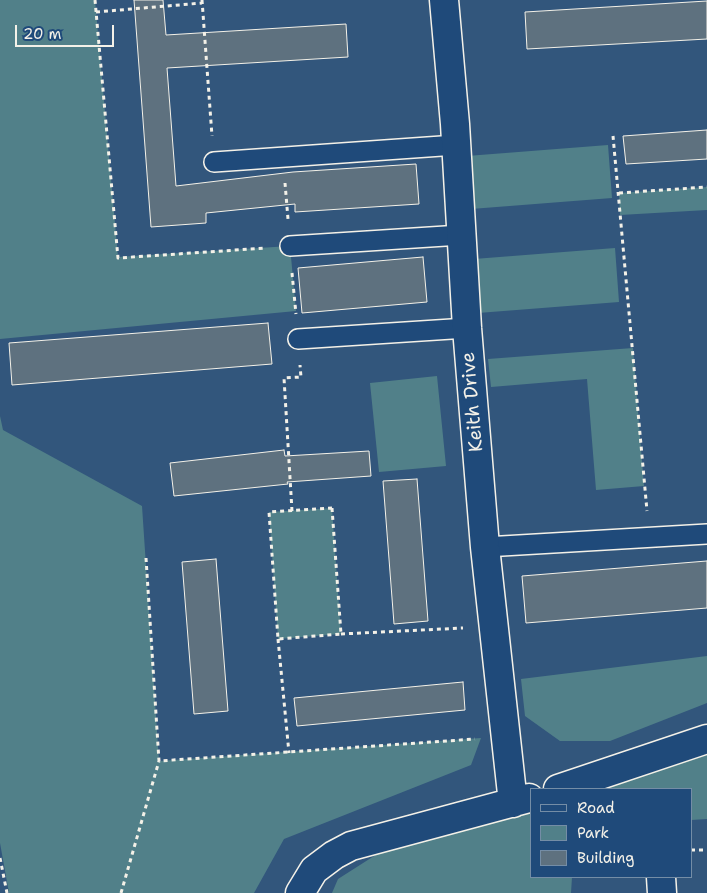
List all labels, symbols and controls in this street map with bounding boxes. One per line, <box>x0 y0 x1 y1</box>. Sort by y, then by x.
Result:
scale bar <box>18 15 116 47</box>
text: 20 m <box>23 24 62 44</box>
street label: Keith Drive <box>457 351 489 453</box>
legend <box>530 788 692 878</box>
text: Road <box>577 798 615 818</box>
text: Park <box>577 823 609 843</box>
text: Building <box>577 848 634 868</box>

